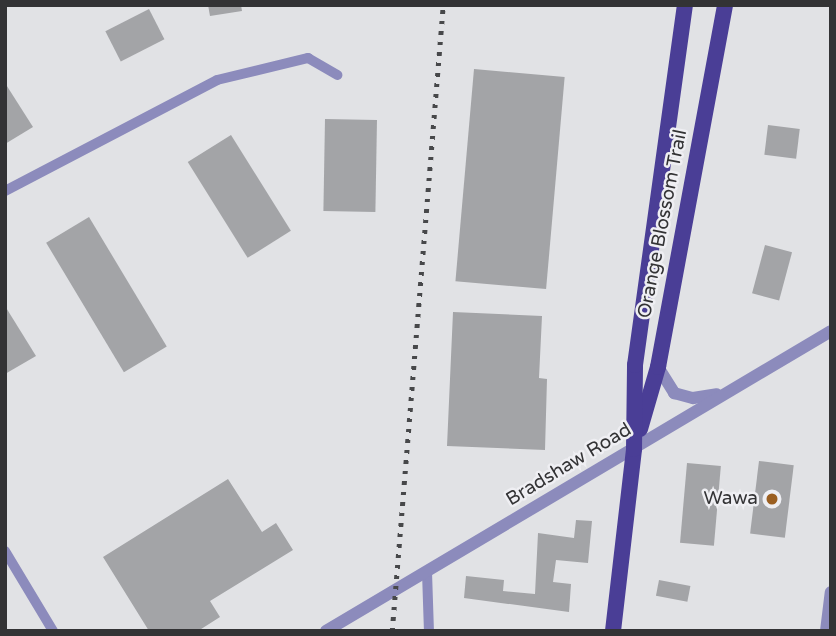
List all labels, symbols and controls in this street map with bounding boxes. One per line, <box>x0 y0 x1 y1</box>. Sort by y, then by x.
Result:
street label: Orange Blossom Trail <box>634 128 692 320</box>
street label: Bradshaw Road <box>502 419 636 511</box>
place label: Wawa <box>703 488 758 510</box>
marker: Wawa <box>764 491 780 507</box>

